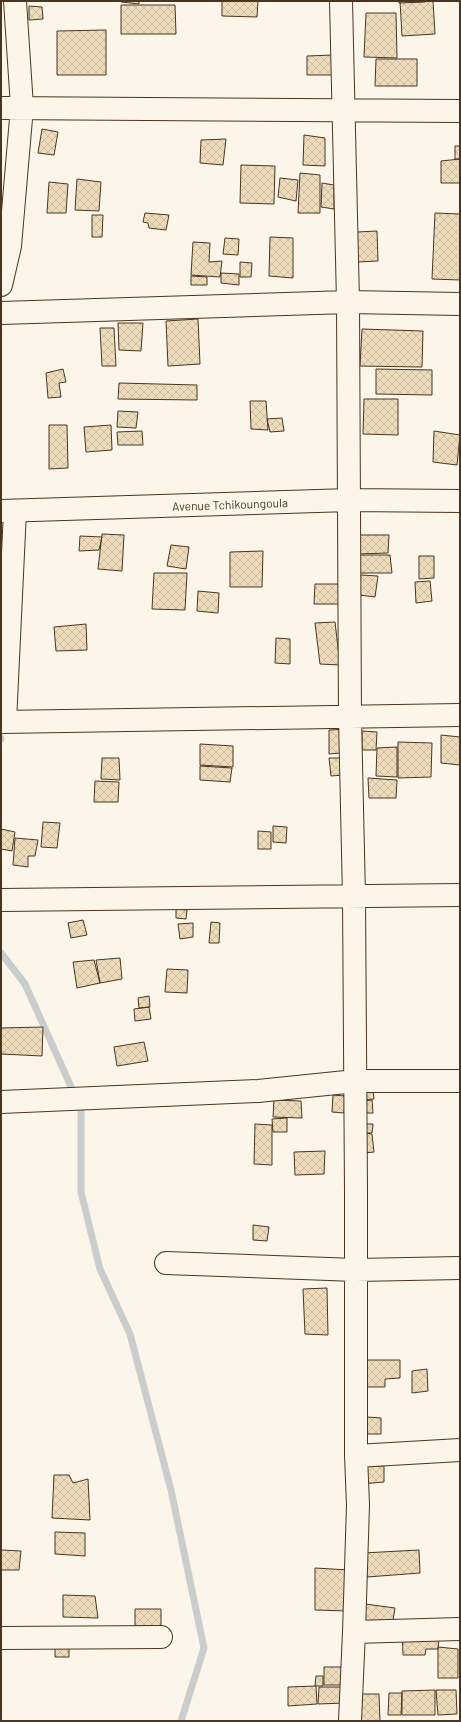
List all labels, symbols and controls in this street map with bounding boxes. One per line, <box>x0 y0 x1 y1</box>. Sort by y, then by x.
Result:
street label: Avenue Tchikoungoula <box>172 495 288 513</box>

